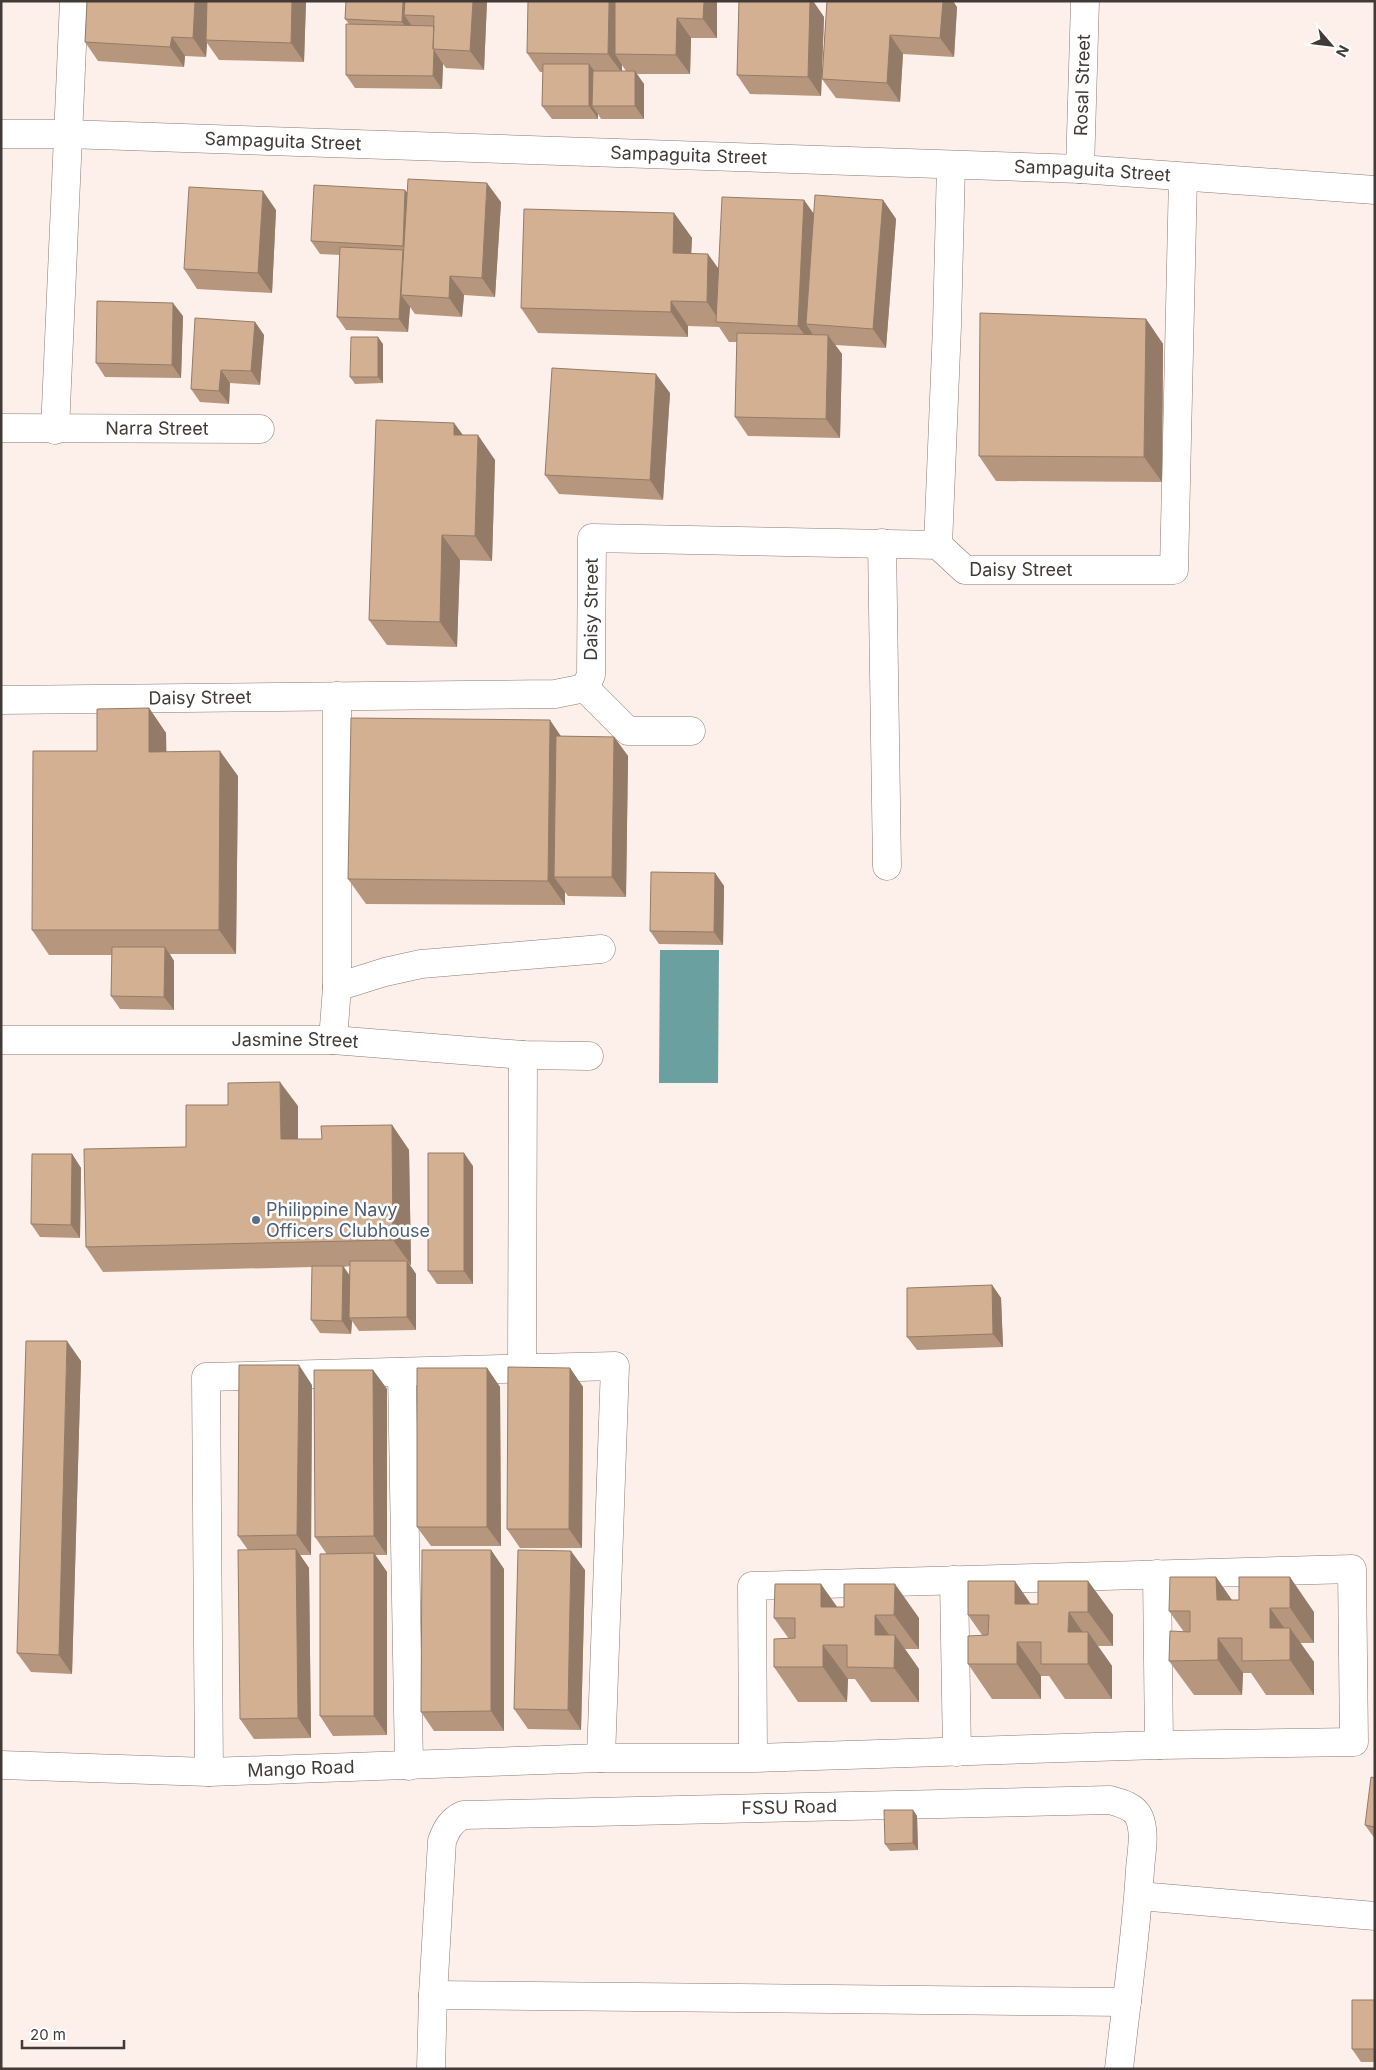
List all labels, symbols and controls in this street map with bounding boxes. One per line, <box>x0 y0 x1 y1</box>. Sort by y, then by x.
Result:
north arrow <box>1306 20 1356 70</box>
street label: Rosal Street <box>1070 34 1094 136</box>
text: N <box>1333 43 1353 60</box>
street label: Sampaguita Street <box>204 128 362 154</box>
street label: Sampaguita Street <box>610 142 767 168</box>
street label: Sampaguita Street <box>1014 156 1171 185</box>
street label: Narra Street <box>105 417 209 439</box>
street label: Daisy Street <box>580 558 602 661</box>
street label: Daisy Street <box>969 559 1072 580</box>
street label: Daisy Street <box>148 686 252 708</box>
street label: Jasmine Street <box>231 1029 359 1052</box>
place label: Philippine Navy Officers Clubhouse <box>266 1199 430 1241</box>
marker: Philippine Navy Officers Clubhouse <box>250 1214 262 1226</box>
street label: Mango Road <box>247 1756 355 1781</box>
street label: FSSU Road <box>741 1795 837 1819</box>
scale bar <box>22 2018 125 2050</box>
text: 20 m <box>30 2025 66 2044</box>

